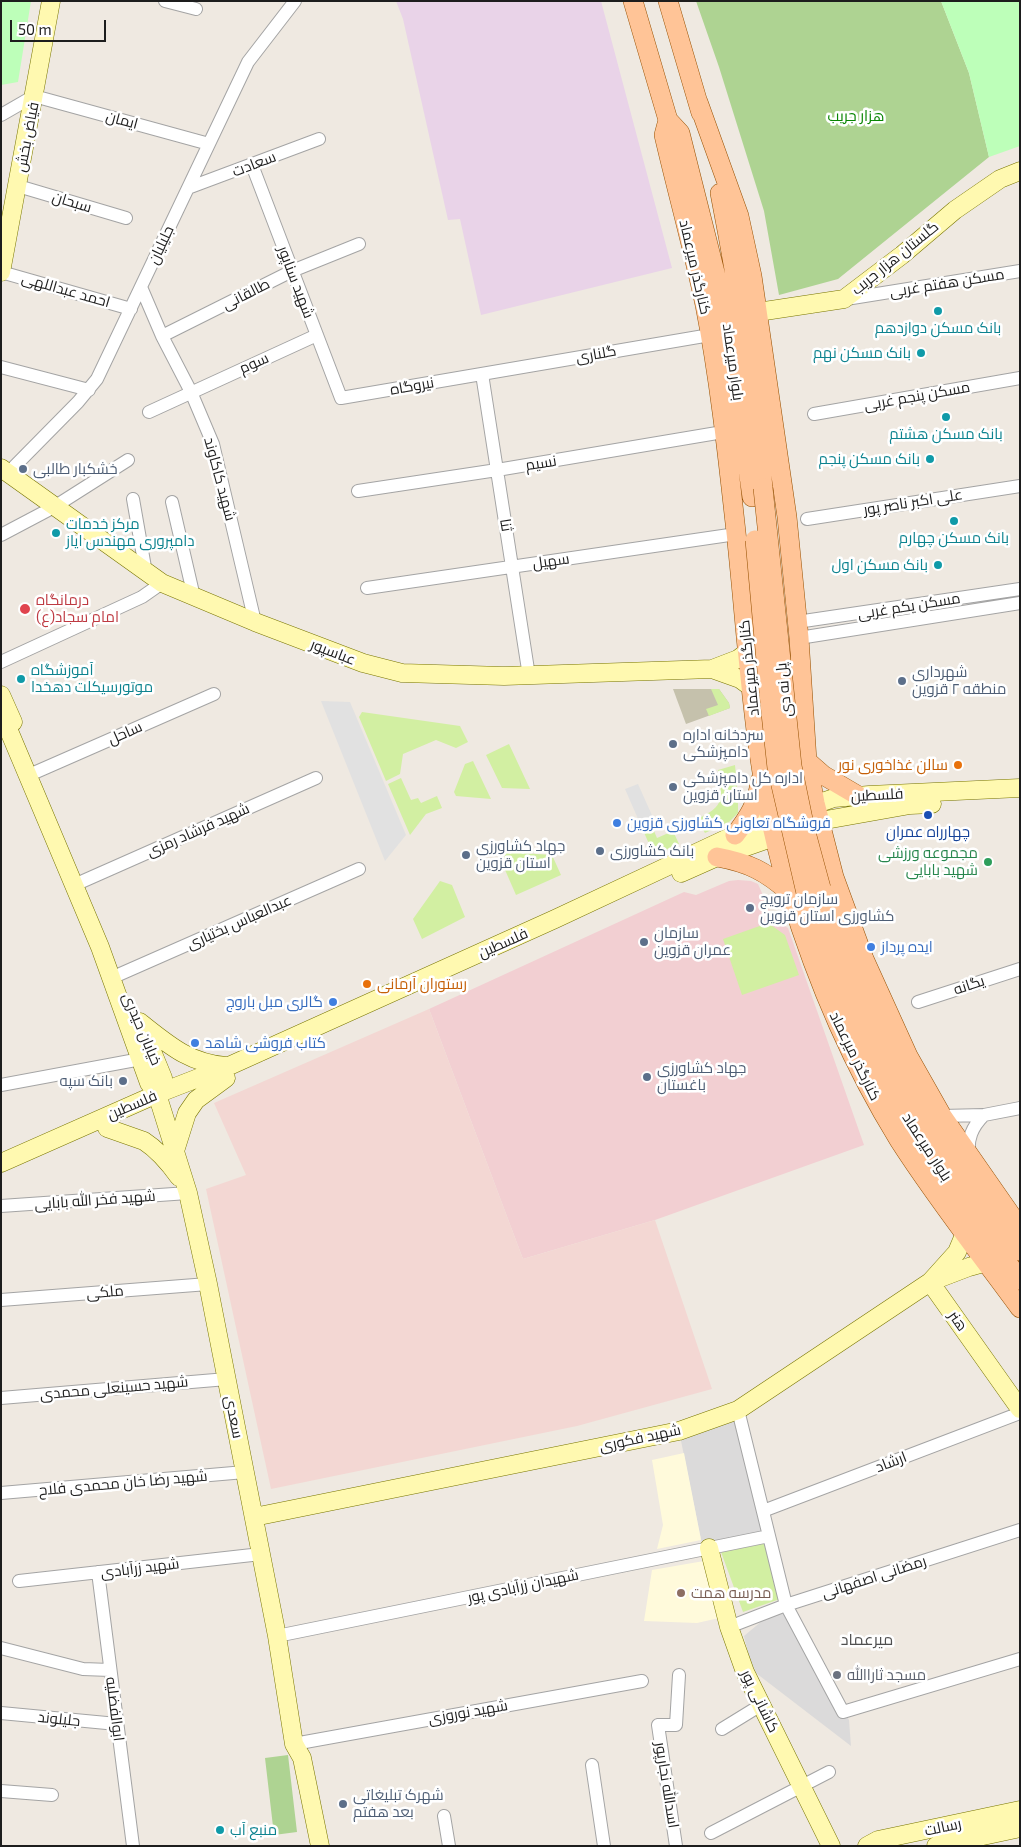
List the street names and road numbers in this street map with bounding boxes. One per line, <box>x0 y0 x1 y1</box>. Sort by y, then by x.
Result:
street label: فیاض بخش <box>11 100 43 174</box>
street label: ایمان <box>104 107 140 133</box>
street label: سعادت <box>230 147 278 181</box>
street label: سبحان <box>50 188 94 216</box>
street label: گلستان هزار جریب <box>848 217 942 299</box>
street label: کنارگذر میرعماد <box>675 218 715 316</box>
street label: جلیلیان <box>144 223 178 267</box>
street label: شهید سناپور <box>274 243 318 321</box>
street label: مسکن هفتم غربی <box>888 265 1006 301</box>
street label: احمد عبداللهی <box>20 269 112 311</box>
street label: طالقانی <box>219 274 273 314</box>
street label: بلوار میرعماد <box>719 322 747 402</box>
street label: گلناری <box>574 342 618 366</box>
street label: سوم <box>236 349 272 377</box>
street label: نیروگاه <box>389 373 435 399</box>
street label: مسکن پنجم غربی <box>862 378 972 414</box>
street label: شهید کاکاوند <box>200 435 240 523</box>
street label: نسیم <box>524 452 558 474</box>
street label: علی اکبر ناصر پور <box>862 485 964 519</box>
street label: ثنا <box>496 517 516 533</box>
street label: سهیل <box>531 549 571 573</box>
street label: مسکن یکم غربی <box>856 589 962 623</box>
street label: کنارگذر میرعماد <box>735 619 763 717</box>
street label: عباسپور <box>308 635 358 669</box>
street label: پل نه دی <box>772 662 796 718</box>
street label: ساحل <box>105 718 145 748</box>
street label: فلسطین <box>850 785 904 805</box>
street label: شهید فرشاد رمزی <box>144 799 252 861</box>
street label: عبدالعباس بختیاری <box>184 891 294 953</box>
street label: فلسطین <box>475 924 531 962</box>
street label: یگانه <box>951 972 987 998</box>
street label: خیابان حیدری <box>119 990 165 1068</box>
street label: کنارگذر میرعماد <box>826 1009 884 1103</box>
street label: فلسطین <box>104 1086 160 1124</box>
street label: بلوار میرعماد <box>898 1109 956 1185</box>
street label: شهید فخر الله بابایی <box>34 1187 156 1213</box>
street label: ملکی <box>86 1281 124 1303</box>
street label: هنر <box>945 1307 971 1335</box>
street label: شهید حسینعلی محمدی <box>39 1373 189 1403</box>
street label: سعدی <box>221 1394 247 1440</box>
street label: شهید فکوری <box>597 1421 683 1455</box>
street label: ارشاد <box>873 1448 909 1476</box>
street label: شهید رضا خان محمدی فلاح <box>38 1467 208 1499</box>
street label: رمضانی اصفهانی <box>819 1552 929 1602</box>
street label: شهید زرآبادی <box>100 1554 180 1582</box>
street label: شهیدان زرآبادی پور <box>466 1565 580 1607</box>
street label: کاشانی پور <box>737 1667 783 1735</box>
street label: ابوالفضلیه <box>102 1676 128 1742</box>
street label: شهید نوروزی <box>427 1696 509 1728</box>
street label: جلیلوند <box>37 1708 81 1730</box>
street label: اسدالله نجارپور <box>651 1741 683 1829</box>
street label: رسالت <box>923 1814 963 1840</box>

